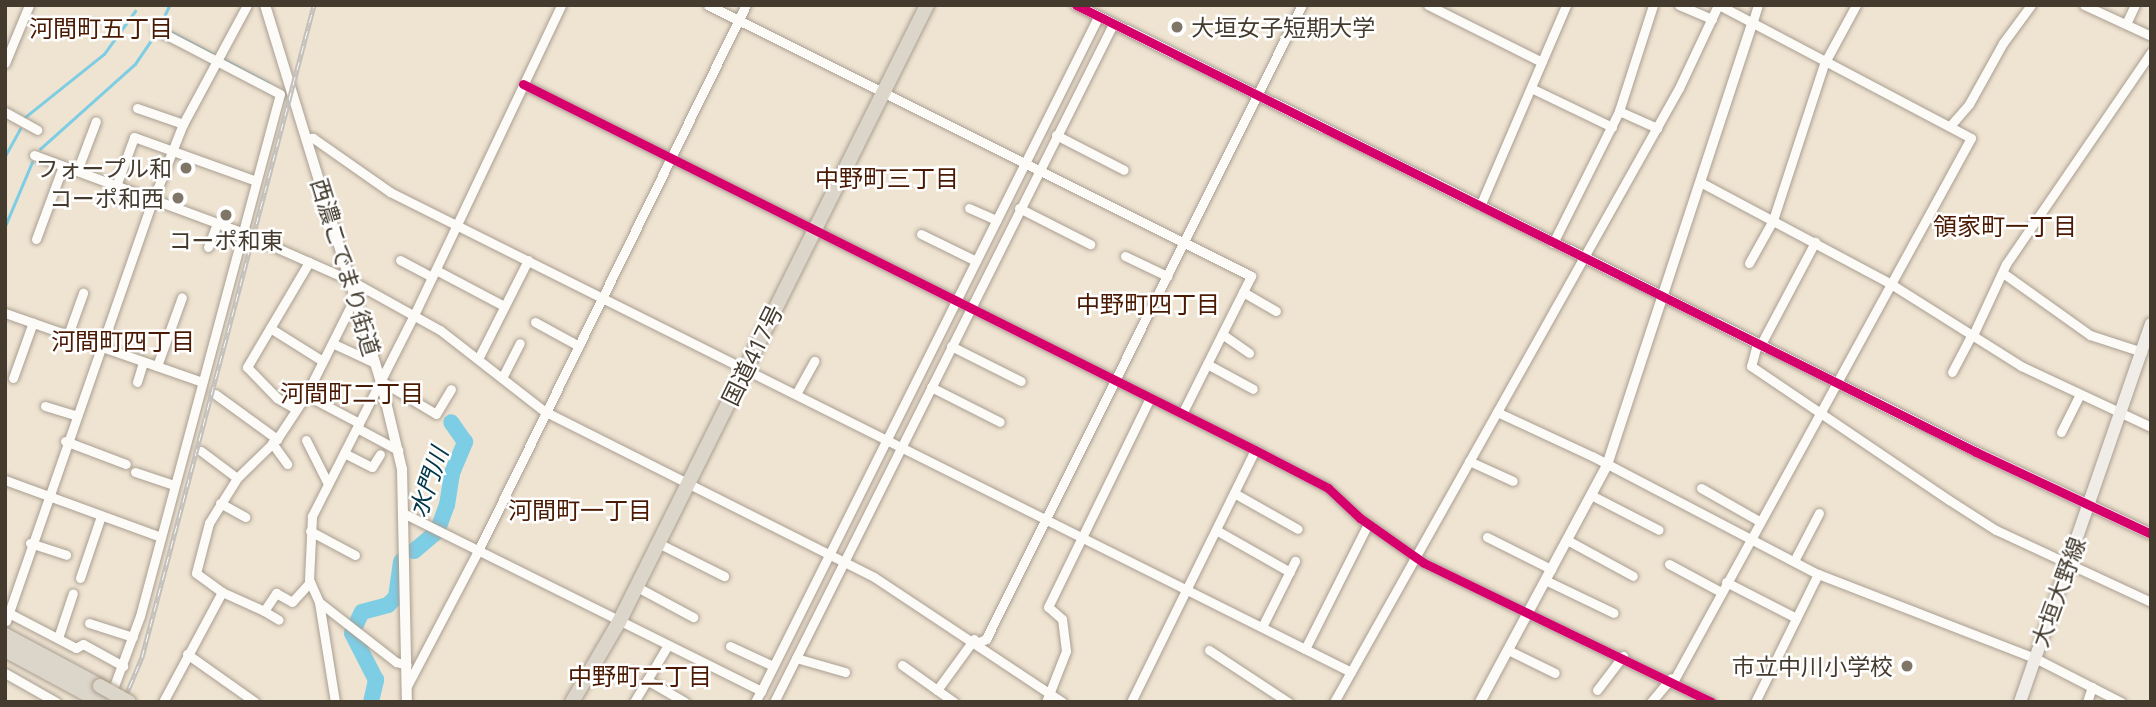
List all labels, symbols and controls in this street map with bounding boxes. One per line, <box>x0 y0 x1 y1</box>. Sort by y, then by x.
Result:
place label: 大垣女子短期大学 <box>1191 13 1375 41</box>
district label: 河間町五丁目 <box>29 14 173 42</box>
marker: 大垣女子短期大学 <box>1169 19 1185 35</box>
place label: フォープル和 <box>34 154 172 182</box>
marker: フォープル和 <box>178 160 194 176</box>
district label: 中野町三丁目 <box>815 164 959 192</box>
street label: 西濃こでまり街道 <box>306 175 386 359</box>
place label: コーポ和西 <box>49 184 164 212</box>
marker: コーポ和西 <box>170 190 186 206</box>
marker: コーポ和東 <box>218 207 234 223</box>
district label: 領家町一丁目 <box>1933 212 2077 240</box>
place label: コーポ和東 <box>169 226 283 254</box>
district label: 中野町四丁目 <box>1076 290 1220 318</box>
street label: 国道417号 <box>716 300 788 410</box>
district label: 河間町四丁目 <box>51 327 195 355</box>
district label: 河間町二丁目 <box>280 379 424 407</box>
water label: 水門川 <box>403 443 453 521</box>
district label: 河間町一丁目 <box>508 496 652 524</box>
street label: 大垣大野線 <box>2025 533 2091 651</box>
place label: 市立中川小学校 <box>1732 652 1893 680</box>
marker: 市立中川小学校 <box>1899 658 1915 674</box>
district label: 中野町二丁目 <box>568 662 712 690</box>

